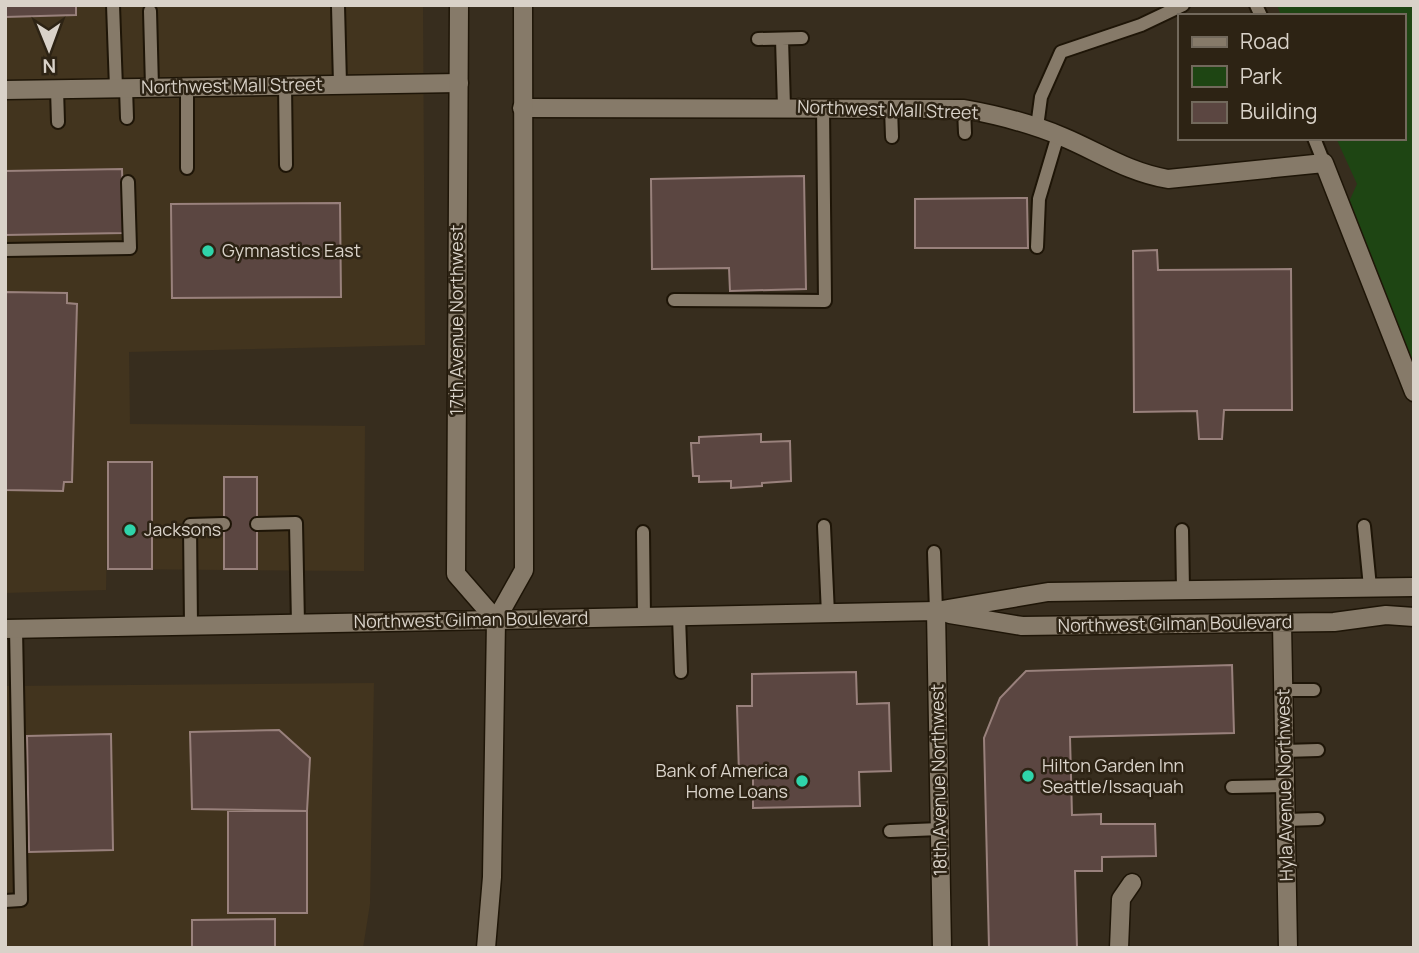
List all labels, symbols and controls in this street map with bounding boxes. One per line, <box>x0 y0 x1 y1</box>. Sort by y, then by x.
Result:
north arrow <box>14 14 84 84</box>
legend <box>1178 14 1405 140</box>
text: Road <box>1240 27 1290 55</box>
text: N <box>42 53 56 79</box>
text: Park <box>1240 62 1282 90</box>
street label: Northwest Mall Street <box>141 71 323 99</box>
street label: Northwest Mall Street <box>797 94 979 124</box>
text: Building <box>1240 97 1317 125</box>
street label: 17th Avenue Northwest <box>444 225 468 415</box>
place label: Gymnastics East <box>222 238 361 262</box>
marker: Gymnastics East <box>200 243 216 259</box>
place label: Jacksons <box>144 517 221 541</box>
marker: Jacksons <box>122 522 138 538</box>
street label: Northwest Gilman Boulevard <box>354 605 588 633</box>
street label: Northwest Gilman Boulevard <box>1058 609 1292 637</box>
street label: 18th Avenue Northwest <box>924 684 952 876</box>
street label: Hyla Avenue Northwest <box>1270 688 1298 882</box>
place label: Hilton Garden Inn Seattle/Issaquah <box>1042 753 1184 798</box>
place label: Bank of America Home Loans <box>655 758 788 803</box>
marker: Hilton Garden Inn Seattle/Issaquah <box>1020 768 1036 784</box>
marker: Bank of America Home Loans <box>794 773 810 789</box>

